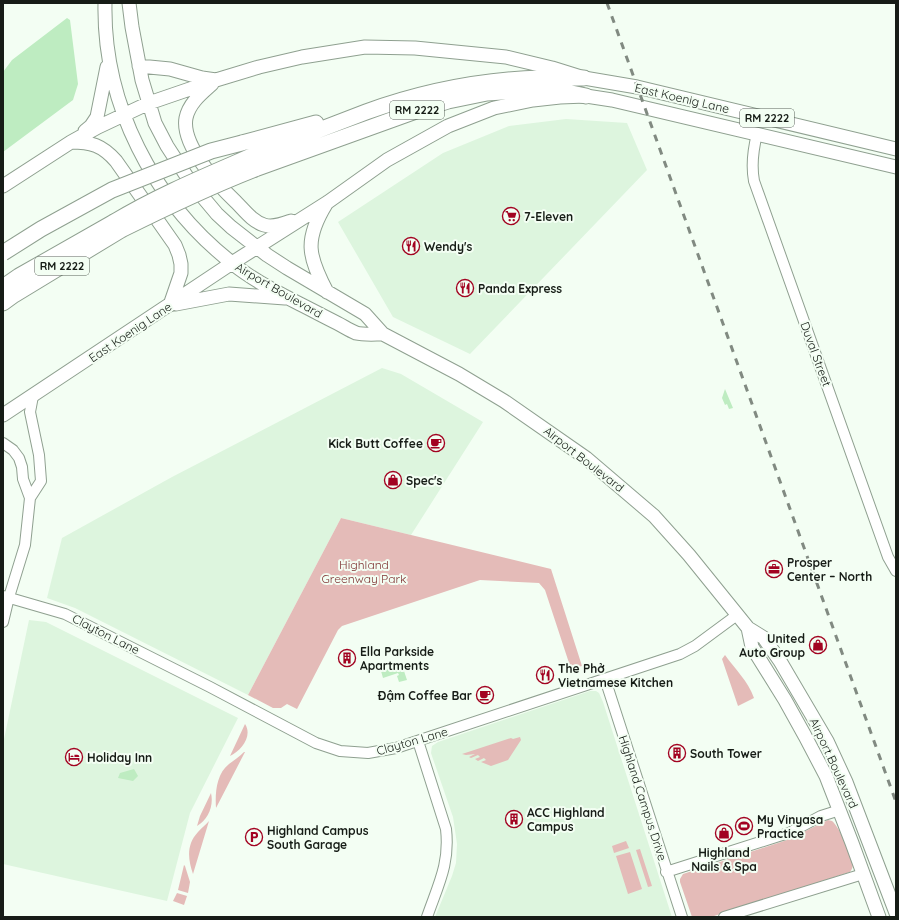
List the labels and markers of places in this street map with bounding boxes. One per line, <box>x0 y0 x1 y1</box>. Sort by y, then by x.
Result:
supermarket icon: 7-Eleven <box>501 206 521 226</box>
place label: 7-Eleven <box>524 209 573 224</box>
restaurant icon: Wendy's <box>401 236 421 256</box>
place label: Wendy's <box>424 239 472 254</box>
restaurant icon: Panda Express <box>455 278 475 298</box>
place label: Panda Express <box>478 281 562 296</box>
cafe icon: Kick Butt Coffee <box>426 433 446 453</box>
place label: Kick Butt Coffee <box>328 436 423 451</box>
shop icon: Spec's <box>383 470 403 490</box>
place label: Spec's <box>406 473 443 488</box>
place label: Prosper Center – North <box>787 555 872 584</box>
office icon: Prosper Center – North <box>764 559 784 579</box>
place label: United Auto Group <box>739 631 805 660</box>
shop icon: United Auto Group <box>808 635 828 655</box>
place label: Ella Parkside Apartments <box>360 644 434 673</box>
building icon: Ella Parkside Apartments <box>337 648 357 668</box>
place label: The Phở Vietnamese Kitchen <box>558 661 673 690</box>
restaurant icon: The Phở Vietnamese Kitchen <box>535 665 555 685</box>
cafe icon: Đậm Coffee Bar <box>475 685 495 705</box>
place label: Đậm Coffee Bar <box>377 688 472 703</box>
building icon: South Tower <box>667 743 687 763</box>
place label: South Tower <box>690 746 762 761</box>
hotel icon: Holiday Inn <box>64 747 84 767</box>
place label: Holiday Inn <box>87 750 152 765</box>
place label: ACC Highland Campus <box>527 805 605 834</box>
building icon: ACC Highland Campus <box>504 809 524 829</box>
place label: My Vinyasa Practice <box>757 812 823 841</box>
sports icon: My Vinyasa Practice <box>734 816 754 836</box>
place label: Highland Campus South Garage <box>267 823 369 852</box>
shop icon: Highland Nails & Spa <box>714 823 734 843</box>
parking icon: Highland Campus South Garage <box>244 827 264 847</box>
place label: Highland Nails & Spa <box>691 845 757 874</box>

